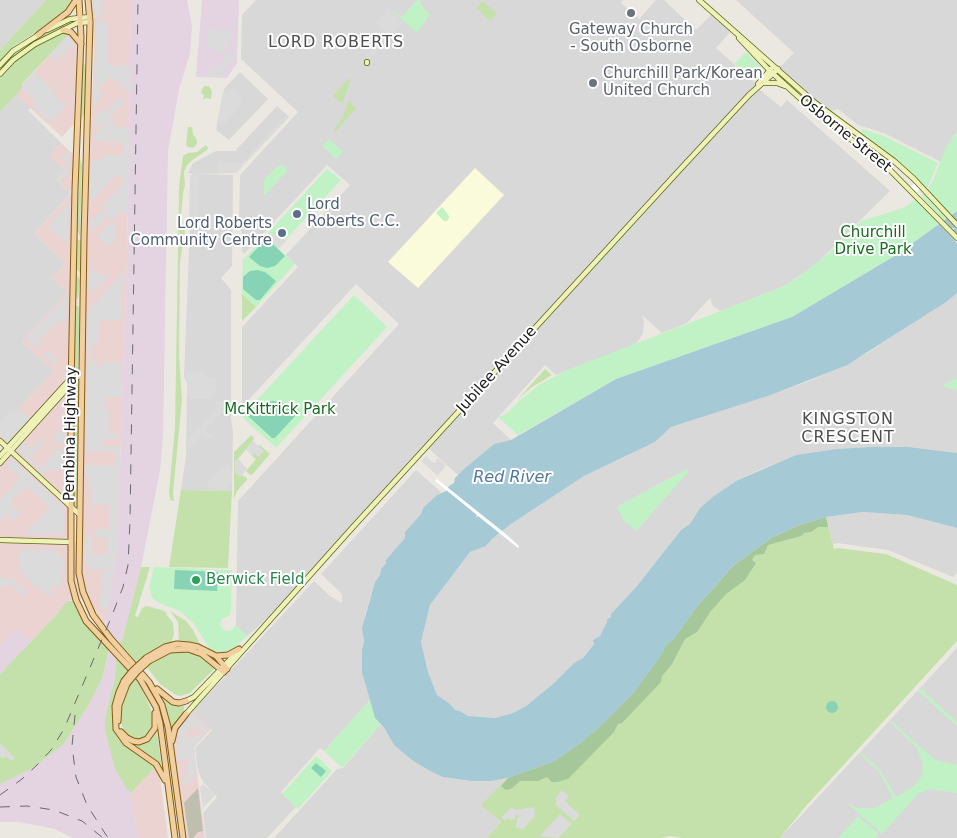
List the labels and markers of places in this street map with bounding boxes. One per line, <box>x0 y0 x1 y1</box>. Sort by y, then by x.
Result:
marker: Gateway Church - South Osborne <box>625 7 637 19</box>
place label: Gateway Church - South Osborne <box>569 21 693 56</box>
place label: Churchill Park/Korean United Church <box>603 65 763 100</box>
marker: Churchill Park/Korean United Church <box>587 77 599 89</box>
place label: Lord Roberts C.C. <box>307 196 400 231</box>
marker: Lord Roberts C.C. <box>291 208 303 220</box>
place label: Lord Roberts Community Centre <box>130 215 272 250</box>
marker: Lord Roberts Community Centre <box>276 227 288 239</box>
place label: Berwick Field <box>206 571 304 589</box>
marker: Berwick Field <box>190 574 202 586</box>

